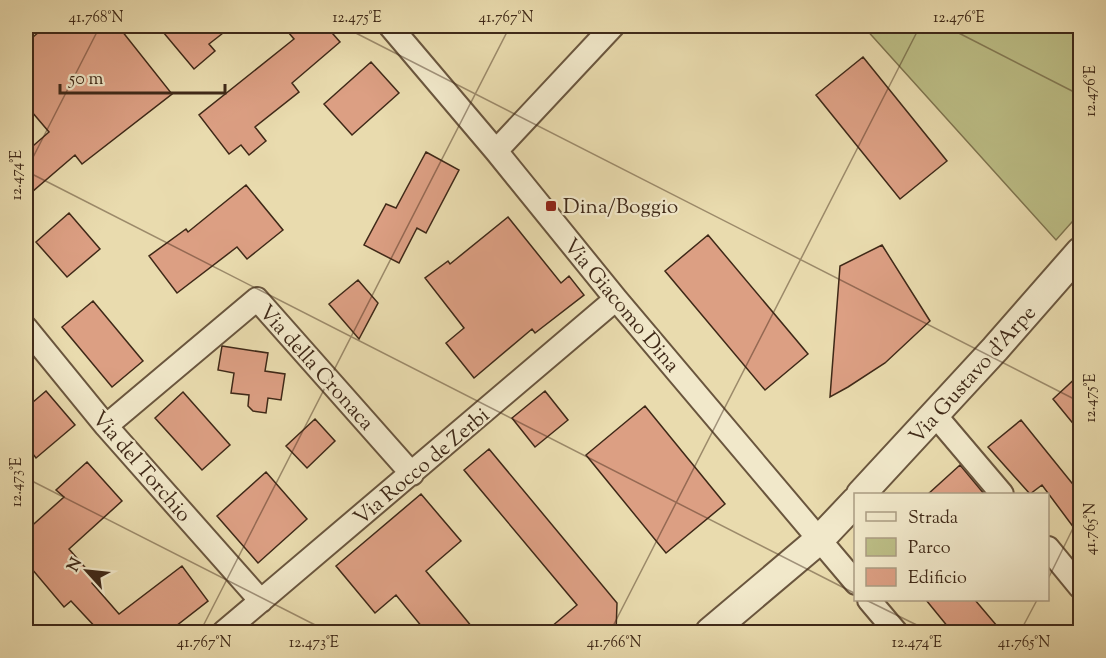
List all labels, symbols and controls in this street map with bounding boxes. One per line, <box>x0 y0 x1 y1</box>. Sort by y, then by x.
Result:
text: 41.768°N <box>69 8 123 29</box>
text: 12.475°E <box>332 8 382 29</box>
text: 41.767°N <box>479 8 533 29</box>
text: 12.476°E <box>933 8 985 29</box>
scale bar <box>60 57 225 95</box>
text: 12.476°E <box>1081 65 1102 117</box>
text: 50 m <box>68 67 104 93</box>
text: 12.474°E <box>7 150 28 200</box>
place label: Dina/Boggio <box>563 193 678 223</box>
marker: Dina/Boggio <box>544 199 558 213</box>
street label: Via Giacomo Dina <box>555 233 686 380</box>
street label: Via della Cronaca <box>251 299 380 438</box>
street label: Via Gustavo d'Arpe <box>903 300 1044 451</box>
text: 12.475°E <box>1081 373 1102 423</box>
street label: Via Rocco de Zerbi <box>348 402 497 533</box>
street label: Via del Torchio <box>84 405 197 530</box>
text: 12.473°E <box>7 457 28 507</box>
legend <box>854 493 1049 601</box>
text: 41.765°N <box>1081 503 1102 555</box>
text: Strada <box>908 506 958 532</box>
text: Parco <box>908 536 951 562</box>
north arrow <box>57 541 117 601</box>
text: N <box>63 554 89 576</box>
text: Edificio <box>908 566 967 592</box>
text: 41.767°N <box>177 633 231 654</box>
text: 12.473°E <box>289 633 339 654</box>
text: 41.766°N <box>587 633 641 654</box>
text: 12.474°E <box>892 633 942 654</box>
text: 41.765°N <box>998 633 1050 654</box>

